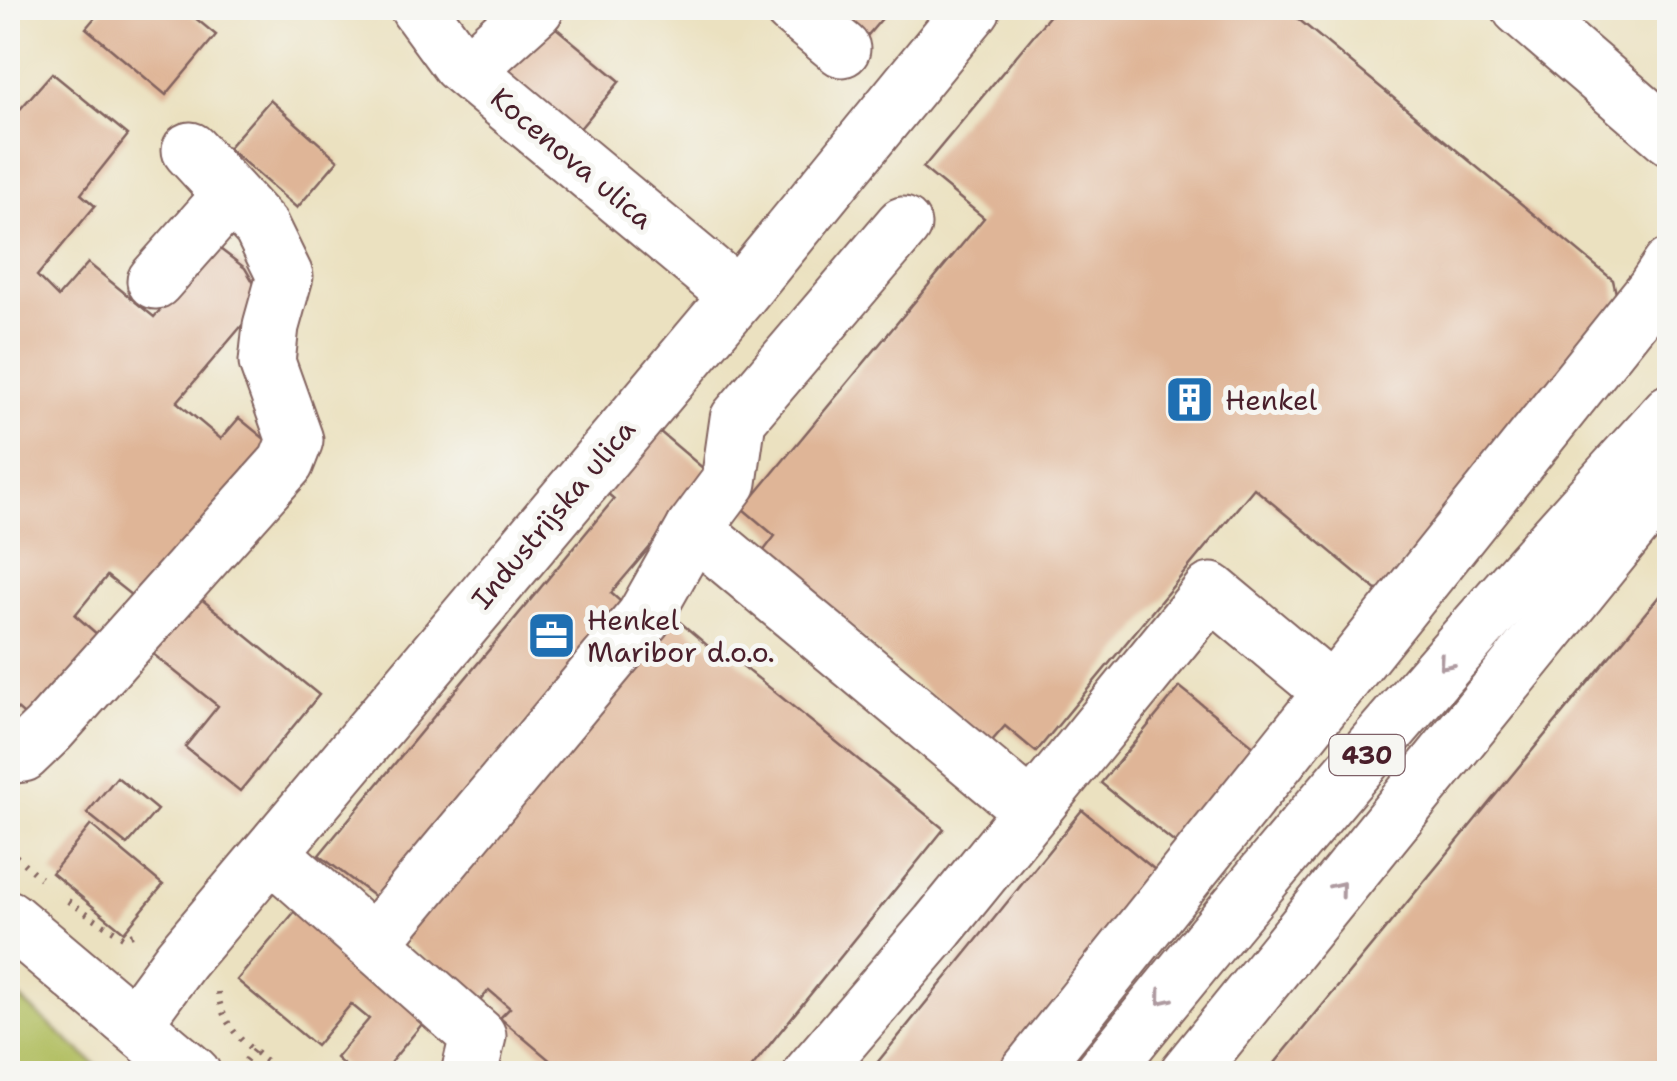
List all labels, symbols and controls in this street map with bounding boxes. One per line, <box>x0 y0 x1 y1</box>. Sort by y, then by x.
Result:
street label: Kocenova ulica <box>483 79 661 237</box>
building icon: Henkel <box>1164 374 1216 426</box>
place label: Henkel <box>1225 381 1318 419</box>
street label: Industrijska ulica <box>462 411 644 617</box>
place label: Henkel Maribor d.o.o. <box>587 601 775 671</box>
office icon: Henkel Maribor d.o.o. <box>526 610 578 662</box>
one-way arrow <box>1439 651 1457 670</box>
road number: 430 <box>1330 735 1404 775</box>
one-way arrow <box>1327 881 1345 899</box>
one-way arrow <box>1157 986 1175 1004</box>

